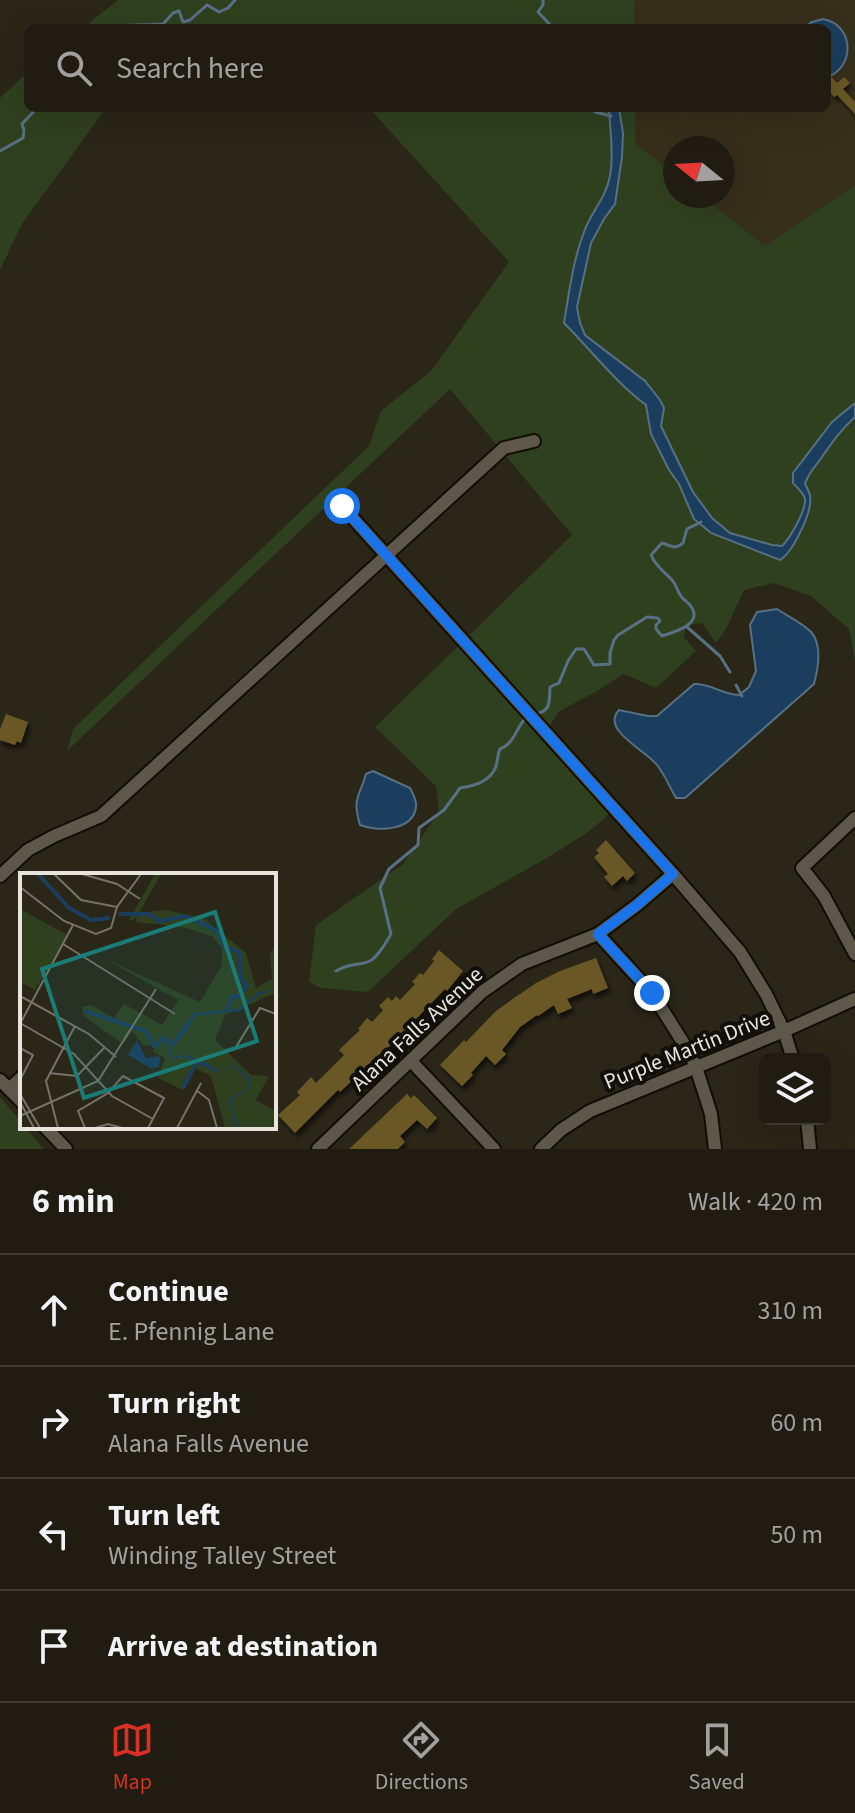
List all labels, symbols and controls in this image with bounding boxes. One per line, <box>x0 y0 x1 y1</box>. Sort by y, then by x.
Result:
search box <box>24 24 831 112</box>
icon: search <box>52 46 96 90</box>
text: Search here <box>116 47 264 90</box>
north arrow <box>663 136 735 208</box>
route start <box>324 488 360 524</box>
inset map <box>20 873 276 1129</box>
street label: Alana Falls Avenue <box>344 959 490 1099</box>
route end <box>634 975 670 1011</box>
street label: Purple Martin Drive <box>599 1002 775 1098</box>
map controls <box>759 1053 831 1125</box>
button: layers <box>759 1053 831 1125</box>
text: 6 min <box>32 1177 115 1226</box>
text: Walk · 420 m <box>688 1183 823 1220</box>
text: Continue <box>108 1270 229 1313</box>
icon: ahead <box>32 1288 76 1332</box>
text: 310 m <box>757 1292 823 1329</box>
text: E. Pfennig Lane <box>108 1313 274 1350</box>
text: Turn right <box>108 1382 240 1425</box>
icon: right <box>32 1400 76 1444</box>
text: 60 m <box>770 1404 823 1441</box>
text: Alana Falls Avenue <box>108 1425 309 1462</box>
text: Turn left <box>108 1494 220 1537</box>
icon: left <box>32 1512 76 1556</box>
text: 50 m <box>770 1516 823 1553</box>
text: Winding Talley Street <box>108 1537 336 1574</box>
icon: arrive <box>32 1624 76 1668</box>
text: Arrive at destination <box>108 1625 378 1668</box>
tab: Map <box>110 1718 154 1798</box>
tab: Directions <box>375 1718 468 1798</box>
tab: Saved <box>689 1718 745 1798</box>

